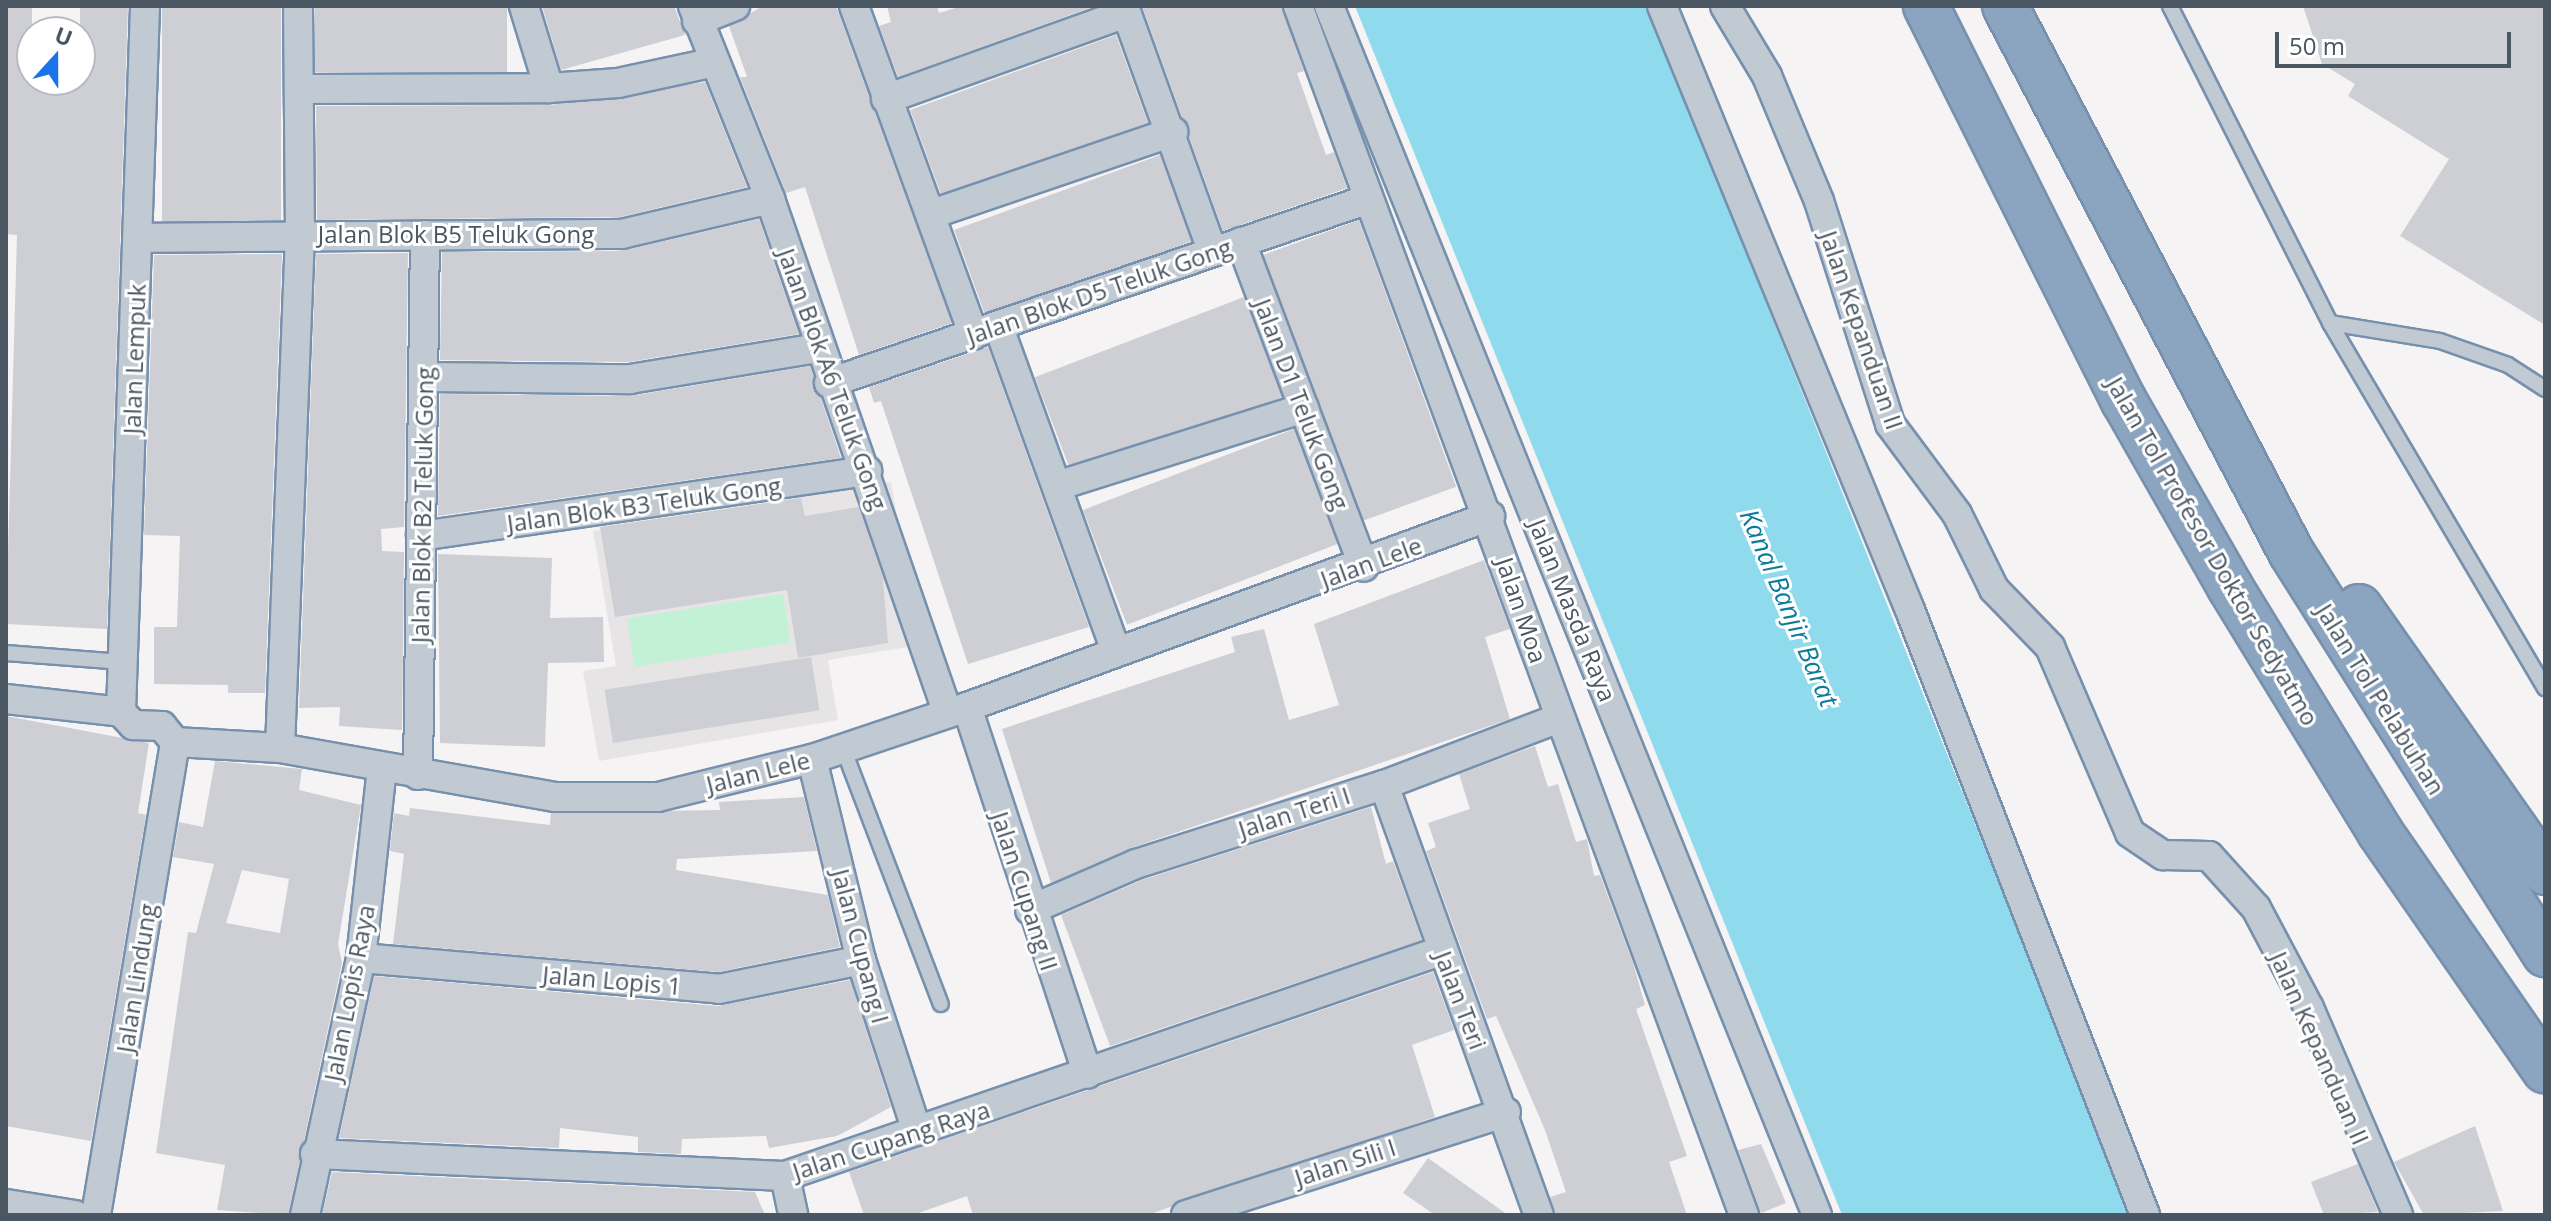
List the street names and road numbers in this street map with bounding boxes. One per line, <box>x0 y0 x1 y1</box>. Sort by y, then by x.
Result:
street label: Jalan Blok B5 Teluk Gong <box>318 220 594 248</box>
street label: Jalan Kepanduan II <box>1815 227 1909 433</box>
street label: Jalan Blok D5 Teluk Gong <box>963 232 1235 350</box>
street label: Jalan Blok A6 Teluk Gong <box>772 244 894 514</box>
street label: Jalan Lempuk <box>117 283 151 435</box>
street label: Jalan D1 Teluk Gong <box>1249 295 1355 513</box>
street label: Jalan Blok B2 Teluk Gong <box>405 367 439 643</box>
street label: Jalan Tol Profesor Doktor Sedyatmo <box>2101 372 2325 730</box>
street label: Jalan Blok B3 Teluk Gong <box>505 471 783 537</box>
street label: Jalan Masda Raya <box>1523 515 1623 705</box>
street label: Jalan Lele <box>1316 530 1426 594</box>
street label: Jalan Moa <box>1491 554 1553 666</box>
street label: Jalan Tol Pelabuhan <box>2311 598 2451 800</box>
street label: Jalan Lele <box>703 745 813 799</box>
street label: Jalan Teri I <box>1235 780 1353 844</box>
street label: Jalan Cupang II <box>986 808 1064 974</box>
street label: Jalan Cupang I <box>827 866 895 1026</box>
street label: Jalan Lindung <box>110 901 162 1055</box>
street label: Jalan Lopis Raya <box>318 902 380 1084</box>
street label: Jalan Teri <box>1429 947 1493 1053</box>
street label: Jalan Kepanduan II <box>2265 947 2375 1149</box>
street label: Jalan Lopis 1 <box>541 960 683 1000</box>
street label: Jalan Cupang Raya <box>789 1095 993 1185</box>
street label: Jalan Sili I <box>1291 1132 1399 1192</box>

